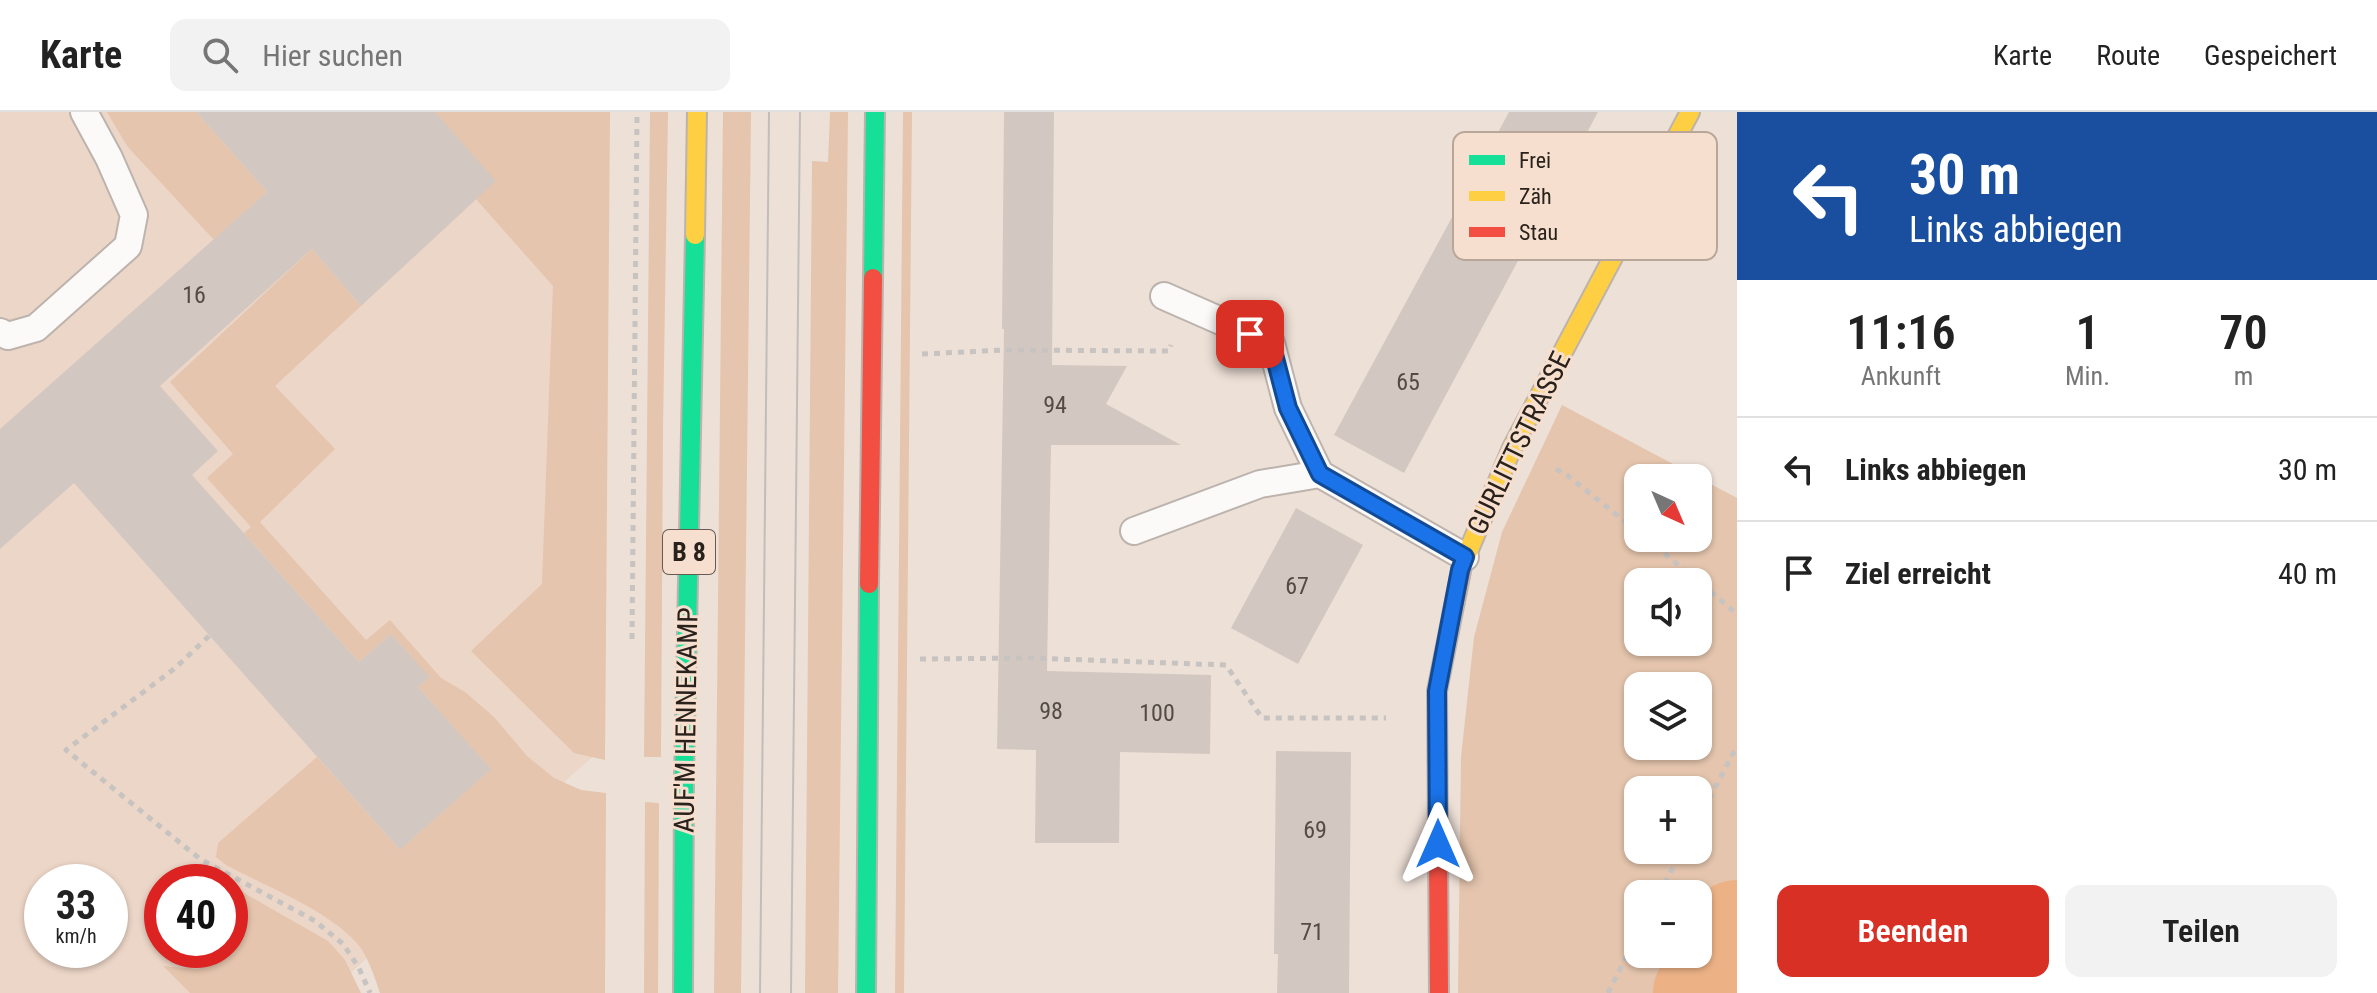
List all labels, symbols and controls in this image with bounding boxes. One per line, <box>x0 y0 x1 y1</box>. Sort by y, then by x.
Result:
search box <box>170 19 730 91</box>
text: Karte <box>40 33 122 77</box>
icon: search <box>198 33 242 77</box>
text: Hier suchen <box>262 38 403 73</box>
text: Karte <box>1993 39 2052 72</box>
text: Route <box>2096 39 2160 72</box>
text: Gespeichert <box>2204 39 2337 72</box>
legend <box>1453 132 1717 260</box>
text: 30 m <box>1909 142 2020 208</box>
icon: left <box>1777 144 1881 248</box>
text: Frei <box>1519 148 1551 173</box>
text: Zäh <box>1519 184 1552 209</box>
text: Links abbiegen <box>1909 209 2123 251</box>
text: Stau <box>1519 220 1558 245</box>
house number: 16 <box>182 281 206 309</box>
pin <box>1216 300 1284 368</box>
text: 11:16 <box>1846 304 1956 361</box>
text: 1 <box>2075 304 2100 361</box>
text: 70 <box>2219 304 2268 361</box>
icon: arrive <box>1228 312 1272 356</box>
street label: GURLITTSTRASSE <box>1460 346 1578 540</box>
text: Ankunft <box>1861 361 1941 391</box>
text: Min. <box>2065 361 2110 391</box>
text: m <box>2234 361 2253 391</box>
house number: 65 <box>1396 368 1420 396</box>
house number: 94 <box>1043 391 1067 419</box>
icon: left <box>1777 447 1821 491</box>
text: Links abbiegen <box>1845 452 2027 487</box>
text: 30 m <box>2278 452 2337 487</box>
north arrow <box>1624 464 1712 552</box>
map controls <box>1624 464 1712 968</box>
road number: B 8 <box>663 530 715 574</box>
icon: arrive <box>1777 551 1821 595</box>
text: Ziel erreicht <box>1845 556 1991 591</box>
text: 40 m <box>2278 556 2337 591</box>
button: sound <box>1624 568 1712 656</box>
house number: 67 <box>1285 572 1309 600</box>
street label: AUF'M HENNEKAMP <box>668 607 704 833</box>
button: layers <box>1624 672 1712 760</box>
house number: 98 <box>1039 697 1063 725</box>
house number: 100 <box>1139 699 1175 727</box>
button: + <box>1624 776 1712 864</box>
position arrow <box>1396 802 1480 886</box>
house number: 69 <box>1303 816 1327 844</box>
speed limit sign: 40 <box>144 864 248 968</box>
button: − <box>1624 880 1712 968</box>
text: 33 <box>56 882 96 929</box>
button: Beenden <box>1777 885 2049 977</box>
button: Teilen <box>2065 885 2337 977</box>
house number: 71 <box>1300 918 1324 946</box>
text: km/h <box>55 924 97 948</box>

